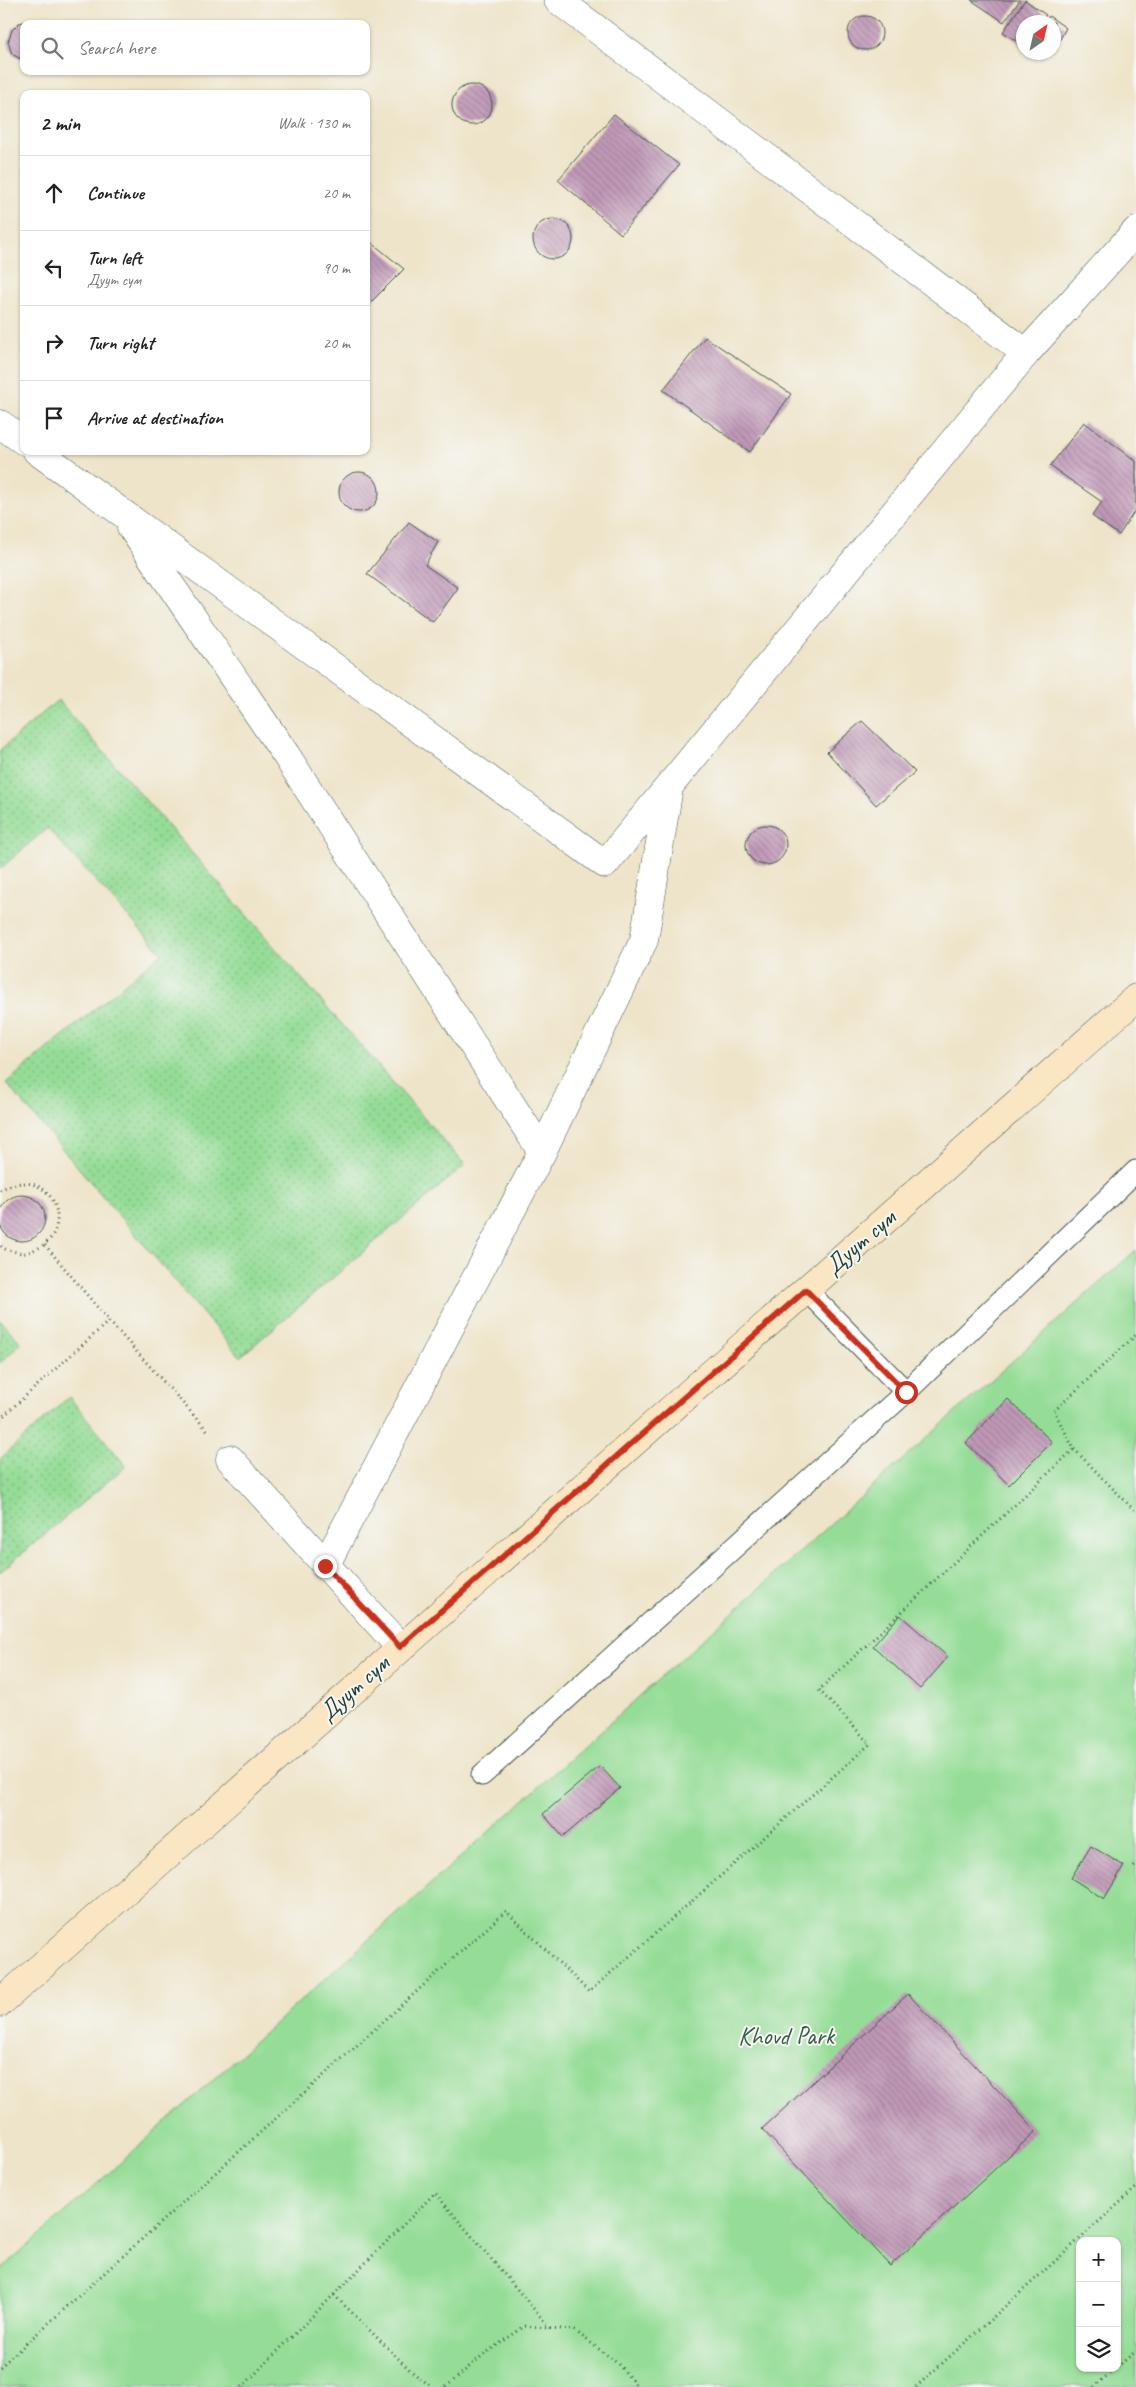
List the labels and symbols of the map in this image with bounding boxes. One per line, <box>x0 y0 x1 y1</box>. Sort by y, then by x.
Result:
north arrow <box>1016 15 1061 60</box>
street label: Дуут сум <box>818 1201 904 1282</box>
route start <box>895 1381 918 1404</box>
route end <box>314 1555 337 1578</box>
street label: Дуут сум <box>312 1647 397 1728</box>
park label: Khovd Park <box>738 2020 836 2052</box>

